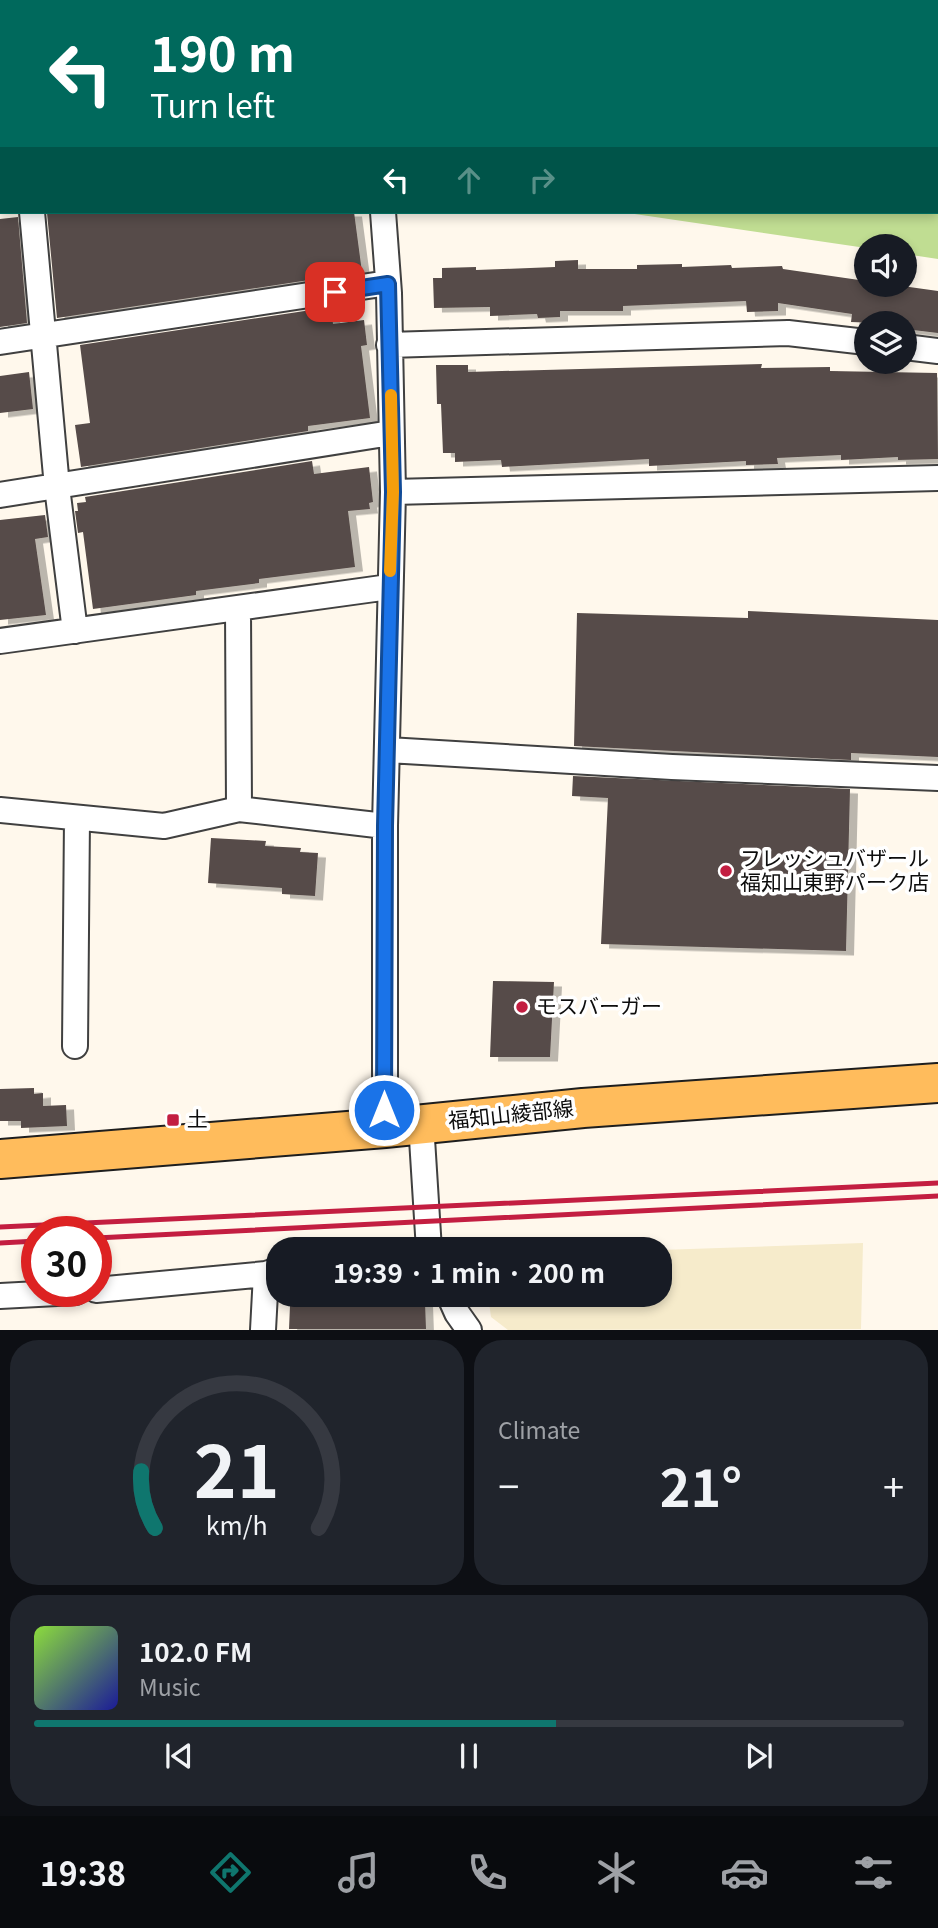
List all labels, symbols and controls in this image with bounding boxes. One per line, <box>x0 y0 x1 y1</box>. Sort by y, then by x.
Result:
text: 190 m <box>150 15 295 86</box>
icon: left <box>35 28 126 119</box>
text: Turn left <box>150 81 275 127</box>
icon: left <box>377 161 415 199</box>
icon: ahead <box>450 161 488 199</box>
icon: right <box>523 161 561 199</box>
map controls <box>854 234 917 374</box>
button: sound <box>854 234 917 297</box>
pin <box>305 262 365 322</box>
icon: arrive <box>316 273 354 311</box>
button: layers <box>854 311 917 374</box>
place label: フレッシュバザール 福知山東野パーク店 <box>740 842 929 896</box>
marker: フレッシュバザール 福知山東野パーク店 <box>718 863 734 879</box>
place label: モスバーガー <box>536 990 662 1020</box>
marker: モスバーガー <box>514 999 530 1015</box>
position arrow <box>347 1073 421 1147</box>
street label: 福知山綾部線 <box>447 1092 575 1135</box>
place label: 土 <box>187 1103 208 1133</box>
marker: 土 <box>165 1112 181 1128</box>
speed limit sign: 30 <box>21 1216 112 1307</box>
text: 19:39 · 1 min · 200 m <box>333 1253 605 1290</box>
text: Climate <box>498 1412 580 1446</box>
text: 21 <box>194 1415 280 1520</box>
text: 21° <box>660 1447 742 1522</box>
text: − <box>498 1457 519 1512</box>
text: + <box>883 1457 904 1512</box>
text: km/h <box>206 1506 268 1542</box>
text: 102.0 FM <box>139 1632 252 1669</box>
text: Music <box>139 1669 200 1703</box>
icon: previous <box>160 1737 198 1775</box>
icon: pause <box>450 1737 488 1775</box>
icon: next <box>740 1737 778 1775</box>
icon: directions <box>206 1848 255 1897</box>
icon: music <box>334 1848 383 1897</box>
icon: phone <box>463 1848 512 1897</box>
icon: climate <box>592 1848 641 1897</box>
icon: car <box>720 1848 769 1897</box>
icon: filters <box>849 1848 898 1897</box>
text: 19:38 <box>40 1849 126 1895</box>

